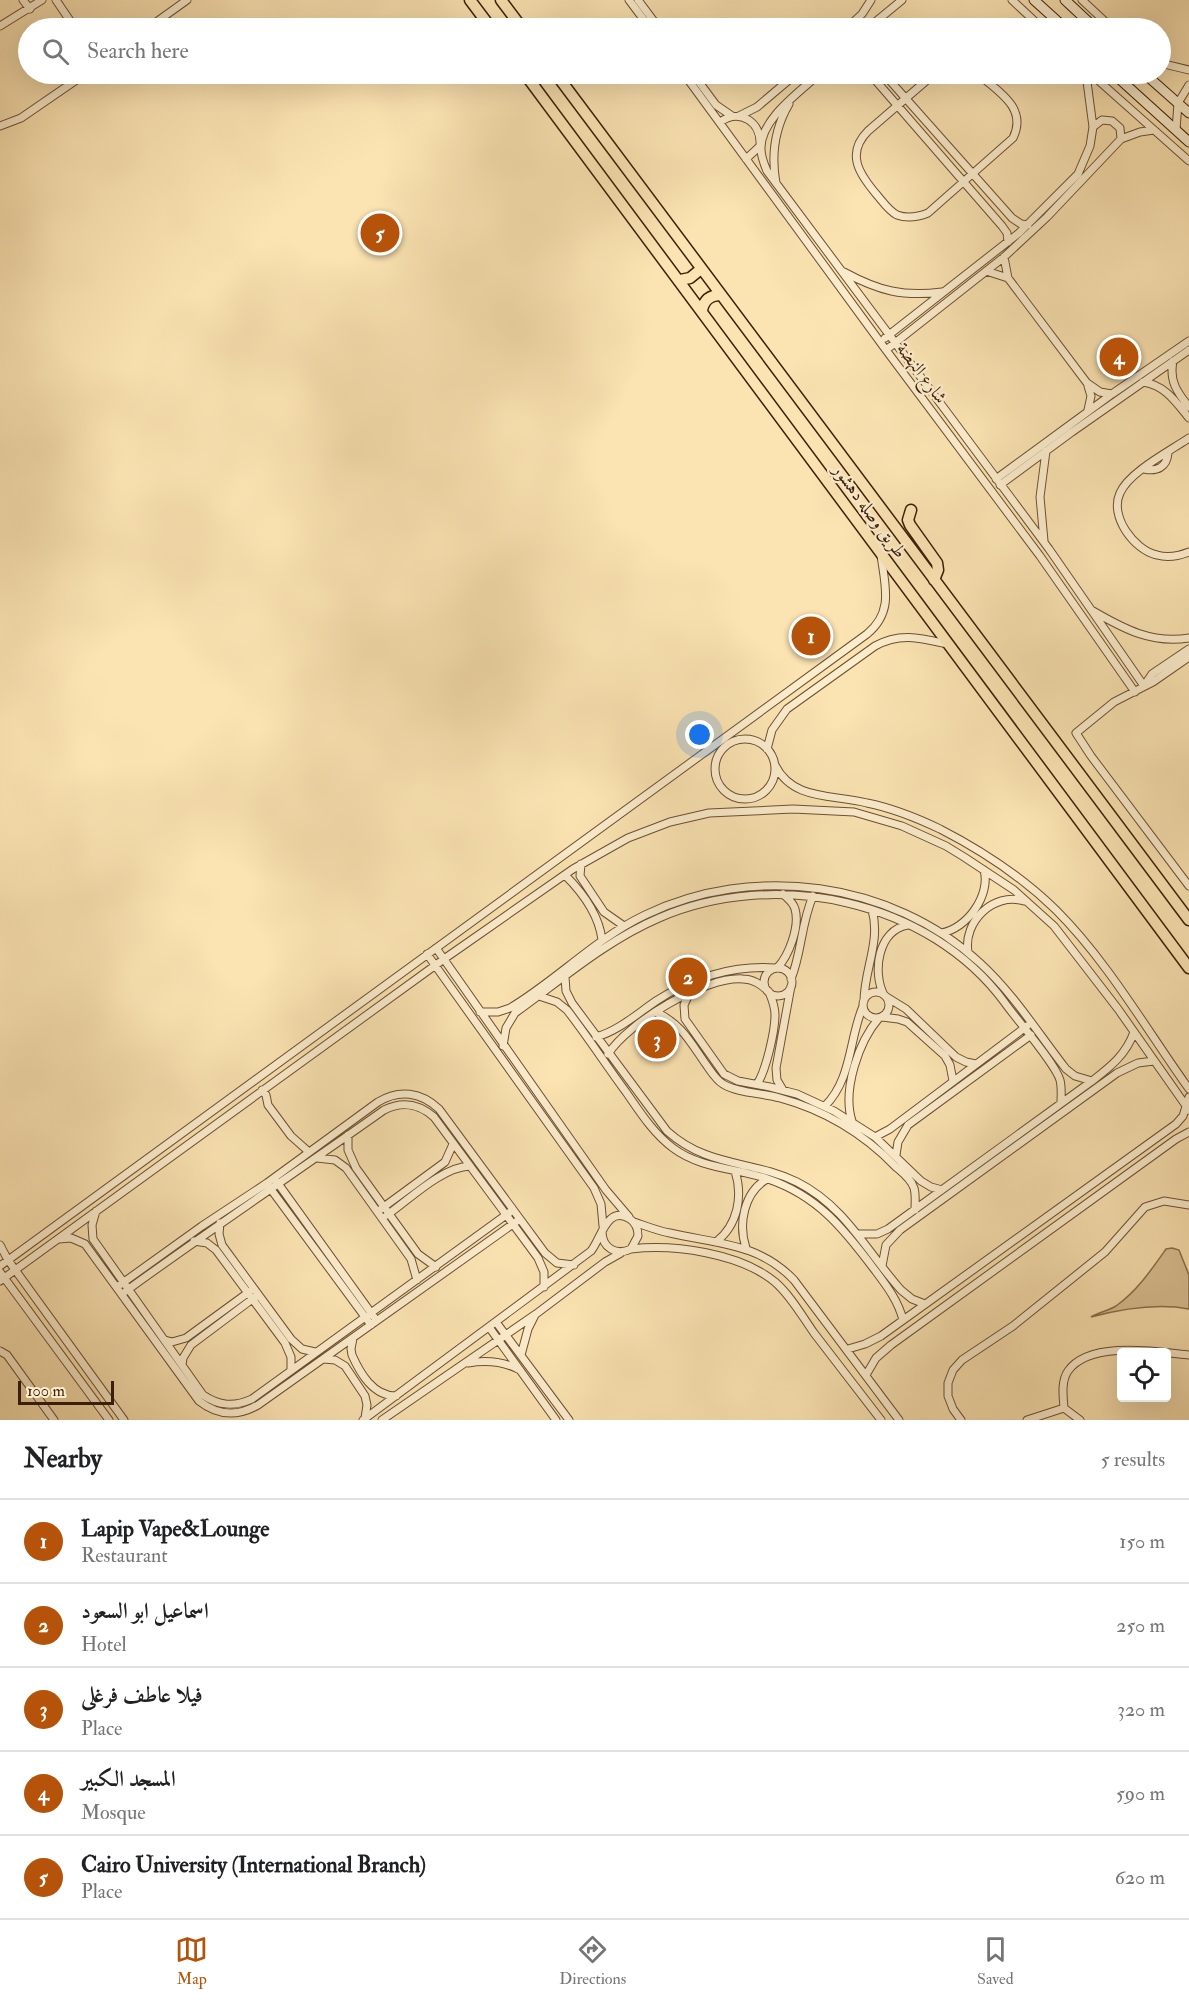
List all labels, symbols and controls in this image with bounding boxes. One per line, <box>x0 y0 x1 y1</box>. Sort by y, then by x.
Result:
search box <box>18 18 1171 84</box>
icon: search <box>39 35 72 68</box>
text: Search here <box>87 37 189 65</box>
pin: 5 <box>360 210 400 256</box>
pin: 4 <box>1100 334 1138 380</box>
street label: شارع النهضة <box>889 338 952 410</box>
street label: طريق وصله دهشور <box>827 458 911 563</box>
pin: 1 <box>792 614 830 658</box>
your location <box>685 720 714 749</box>
pin: 2 <box>668 954 708 1000</box>
pin: 3 <box>638 1016 676 1062</box>
map controls <box>1117 1348 1171 1402</box>
button: locate <box>1117 1348 1171 1402</box>
scale bar <box>18 1378 114 1406</box>
text: 100 m <box>27 1381 65 1401</box>
text: Nearby <box>24 1443 102 1475</box>
text: 5 results <box>1101 1447 1165 1472</box>
text: Lapip Vape&Lounge <box>81 1515 269 1543</box>
text: 1 <box>40 1529 47 1554</box>
text: 150 m <box>1119 1529 1165 1554</box>
text: Restaurant <box>81 1543 168 1568</box>
text: اسماعيل ابو السعود <box>81 1597 209 1625</box>
text: 2 <box>38 1613 49 1638</box>
text: 250 m <box>1116 1613 1165 1638</box>
text: Hotel <box>81 1632 127 1657</box>
text: فيلا عاطف فرغلى <box>81 1681 203 1709</box>
text: 3 <box>40 1697 47 1722</box>
text: 320 m <box>1117 1697 1165 1722</box>
text: Place <box>81 1716 122 1741</box>
text: المسجد الكبير <box>81 1765 176 1793</box>
text: 4 <box>38 1781 49 1806</box>
text: 590 m <box>1116 1781 1165 1806</box>
text: Mosque <box>81 1800 146 1825</box>
text: Cairo University (International Branch) <box>81 1851 426 1879</box>
text: 5 <box>39 1865 48 1890</box>
text: 620 m <box>1115 1865 1165 1890</box>
text: Place <box>81 1879 122 1904</box>
tab: Map <box>175 1933 208 1989</box>
tab: Directions <box>559 1933 626 1989</box>
tab: Saved <box>977 1933 1014 1989</box>

